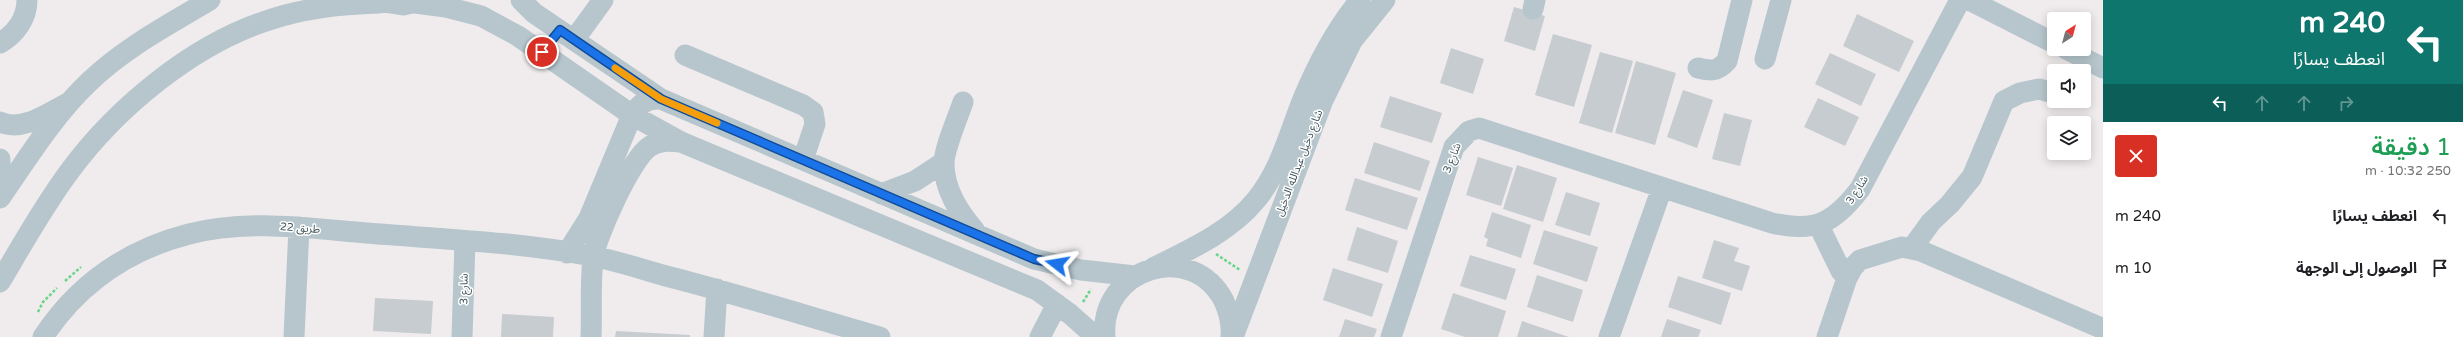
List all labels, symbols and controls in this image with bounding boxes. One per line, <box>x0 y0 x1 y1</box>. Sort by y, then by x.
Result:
text: 240 m <box>2299 6 2385 40</box>
north arrow <box>2047 12 2091 56</box>
map controls <box>2047 12 2091 160</box>
icon: left <box>2399 16 2451 68</box>
pin <box>525 35 559 69</box>
icon: arrive <box>531 41 553 63</box>
text: انعطف يسارًا <box>2293 48 2385 70</box>
button: sound <box>2047 64 2091 108</box>
icon: left <box>2209 92 2231 114</box>
icon: ahead <box>2251 92 2273 114</box>
icon: ahead <box>2293 92 2315 114</box>
icon: right <box>2335 92 2357 114</box>
street label: شارع دخيل عبدالله الدخيل <box>1273 108 1326 218</box>
button: layers <box>2047 116 2091 160</box>
text: 1 دقيقة <box>2371 133 2451 162</box>
button: close <box>2115 135 2157 177</box>
street label: شارع 3 <box>1440 141 1465 175</box>
text: 250 m · 10:32 <box>2365 163 2451 179</box>
street label: شارع 3 <box>1843 173 1872 207</box>
icon: left <box>2429 205 2451 227</box>
text: 240 m <box>2115 207 2161 225</box>
text: انعطف يسارًا <box>2333 207 2417 225</box>
street label: طريق 22 <box>279 220 321 236</box>
position arrow <box>1036 243 1078 285</box>
icon: arrive <box>2429 257 2451 279</box>
text: 10 m <box>2115 259 2152 277</box>
text: الوصول إلى الوجهة <box>2296 259 2417 277</box>
street label: شارع 3 <box>457 273 472 305</box>

